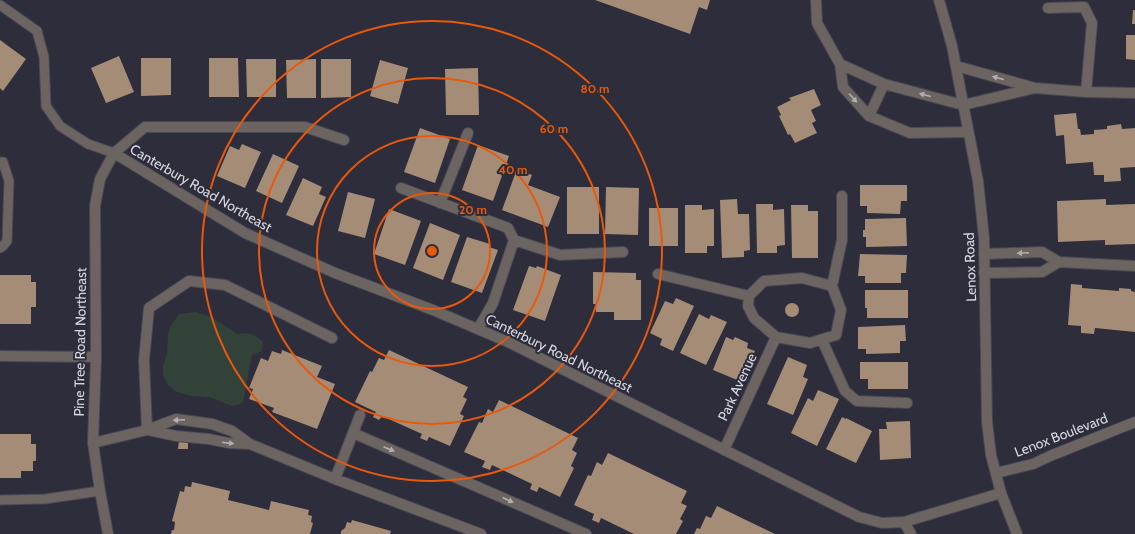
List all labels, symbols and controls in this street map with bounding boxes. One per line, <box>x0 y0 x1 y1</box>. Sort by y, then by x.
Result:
one-way arrow <box>991 74 1004 80</box>
text: 80 m <box>581 81 609 96</box>
one-way arrow <box>919 92 931 98</box>
one-way arrow <box>849 93 858 103</box>
text: 60 m <box>540 121 568 136</box>
street label: Canterbury Road Northeast <box>127 140 275 236</box>
text: 40 m <box>498 162 528 177</box>
text: 20 m <box>459 202 487 217</box>
street label: Lenox Road <box>960 232 980 302</box>
centre of rings <box>425 244 439 258</box>
one-way arrow <box>1016 250 1029 256</box>
street label: Pine Tree Road Northeast <box>70 267 90 417</box>
street label: Canterbury Road Northeast <box>483 310 636 397</box>
street label: Park Avenue <box>713 350 761 424</box>
street label: Lenox Boulevard <box>1012 409 1110 461</box>
one-way arrow <box>172 417 185 423</box>
one-way arrow <box>222 440 234 446</box>
one-way arrow <box>383 446 395 452</box>
one-way arrow <box>503 497 514 503</box>

